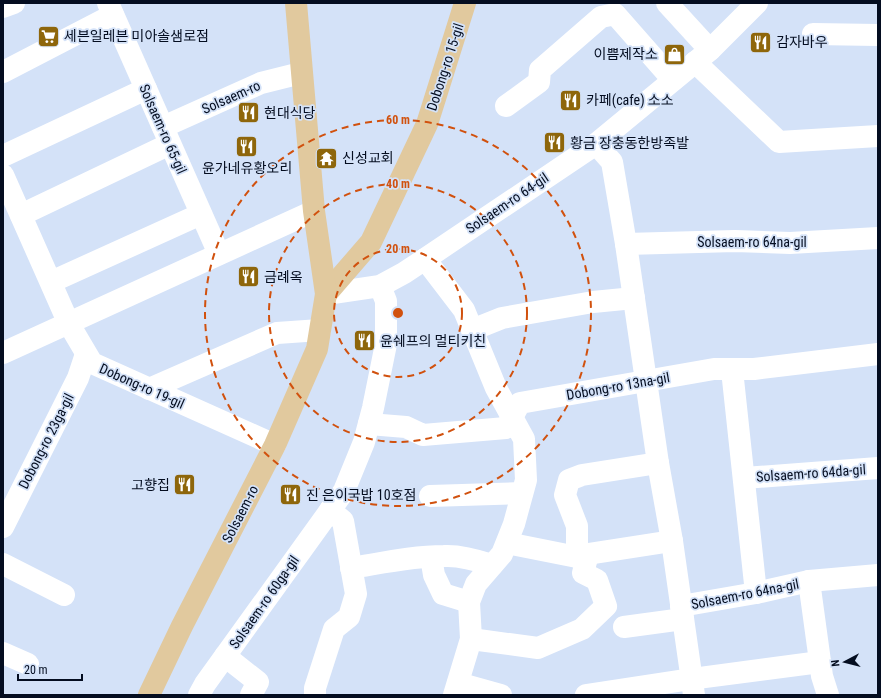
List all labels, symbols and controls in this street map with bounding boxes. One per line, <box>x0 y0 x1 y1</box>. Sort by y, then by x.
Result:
street label: Dobong-ro 15-gil <box>423 21 467 113</box>
supermarket icon: 세븐일레븐 미아솔샘로점 <box>36 23 62 49</box>
place label: 세븐일레븐 미아솔샘로점 <box>64 28 209 44</box>
restaurant icon: 감자바우 <box>747 29 773 55</box>
place label: 감자바우 <box>776 34 828 50</box>
shop icon: 이쁨제작소 <box>661 41 687 67</box>
place label: 이쁨제작소 <box>594 46 658 62</box>
street label: Solsaem-ro <box>199 77 263 117</box>
street label: Solsaem-ro 65-gil <box>136 82 190 176</box>
restaurant icon: 카페(cafe) 소소 <box>558 87 584 113</box>
place label: 카페(cafe) 소소 <box>586 92 674 109</box>
restaurant icon: 현대식당 <box>236 100 262 126</box>
place label: 현대식당 <box>264 105 316 121</box>
text: 60 m <box>386 113 410 127</box>
restaurant icon: 황금 장충동한방족발 <box>541 130 567 156</box>
restaurant icon: 윤가네유황오리 <box>234 133 260 159</box>
place label: 황금 장충동한방족발 <box>570 135 689 151</box>
temple icon: 신성교회 <box>313 145 339 171</box>
place label: 신성교회 <box>342 150 394 166</box>
place label: 윤가네유황오리 <box>202 160 292 176</box>
street label: Solsaem-ro 64-gil <box>463 169 551 237</box>
text: 40 m <box>386 177 410 191</box>
street label: Solsaem-ro 64na-gil <box>697 234 807 250</box>
text: 20 m <box>386 242 410 256</box>
restaurant icon: 금례옥 <box>236 264 262 290</box>
place label: 금례옥 <box>264 269 303 285</box>
centre of rings <box>391 306 405 320</box>
restaurant icon: 윤쉐프의 멀티키친 <box>352 328 378 354</box>
place label: 윤쉐프의 멀티키친 <box>380 333 486 349</box>
street label: Dobong-ro 19-gil <box>97 360 187 412</box>
street label: Dobong-ro 13na-gil <box>565 369 671 403</box>
street label: Dobong-ro 23ga-gil <box>15 391 77 491</box>
street label: Solsaem-ro 64da-gil <box>756 461 866 485</box>
restaurant icon: 고향집 <box>172 472 198 498</box>
place label: 고향집 <box>131 477 170 493</box>
restaurant icon: 진 은이국밥 10호점 <box>278 482 304 508</box>
street label: Solsaem-ro <box>219 483 261 545</box>
place label: 진 은이국밥 10호점 <box>306 487 416 503</box>
street label: Solsaem-ro 60ga-gil <box>226 552 302 652</box>
street label: Solsaem-ro 64na-gil <box>690 576 800 612</box>
north arrow <box>825 642 865 682</box>
scale bar <box>18 656 82 682</box>
text: N <box>829 659 842 667</box>
text: 20 m <box>24 663 48 677</box>

